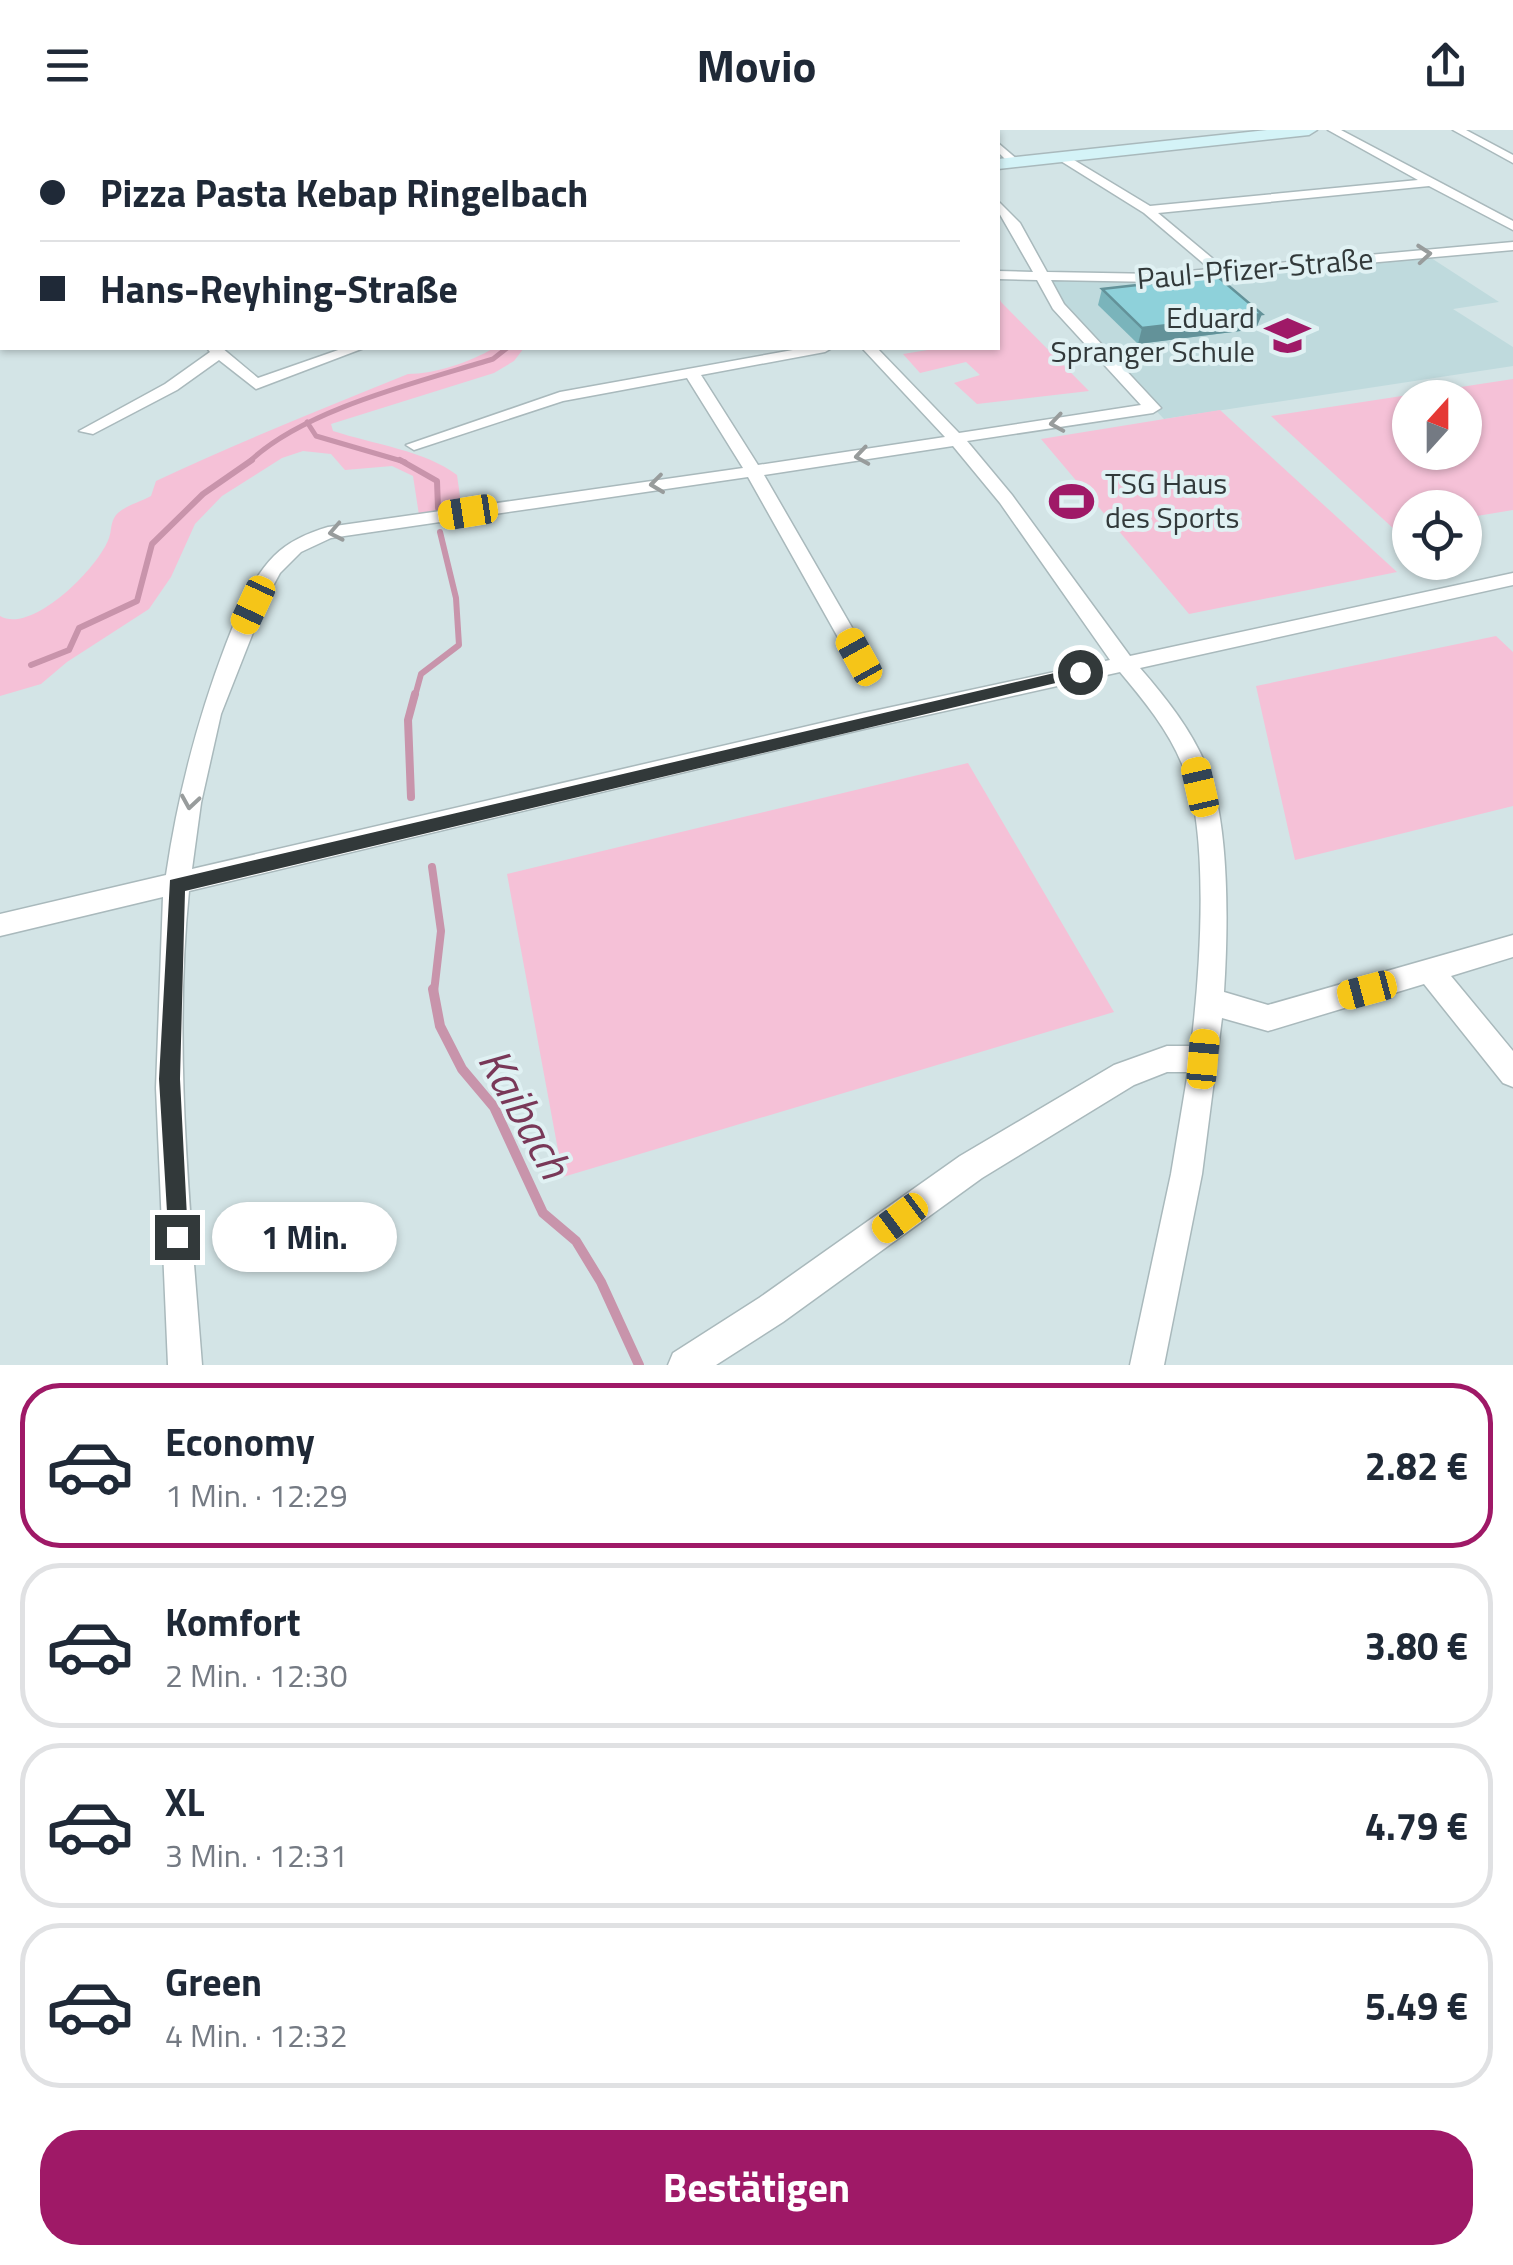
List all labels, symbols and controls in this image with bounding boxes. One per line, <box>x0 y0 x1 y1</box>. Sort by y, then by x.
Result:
text: Movio <box>697 31 816 99</box>
icon: menu <box>40 38 95 93</box>
icon: share <box>1418 38 1473 93</box>
text: Pizza Pasta Kebap Ringelbach <box>100 164 588 222</box>
street label: Paul-Pfizer-Straße <box>1135 235 1375 301</box>
one-way arrow <box>1416 244 1432 266</box>
text: Hans-Reyhing-Straße <box>100 260 458 318</box>
place label: Eduard Spranger Schule <box>1050 294 1255 374</box>
school or university icon: Eduard Spranger Schule <box>1264 311 1312 359</box>
north arrow <box>1392 380 1482 470</box>
map controls <box>1392 380 1482 580</box>
one-way arrow <box>1049 412 1065 433</box>
one-way arrow <box>854 445 870 466</box>
place label: TSG Haus des Sports <box>1105 460 1239 540</box>
one-way arrow <box>649 473 665 494</box>
sports icon: TSG Haus des Sports <box>1048 477 1096 525</box>
button: locate <box>1392 490 1482 580</box>
car <box>436 492 500 532</box>
one-way arrow <box>328 521 345 542</box>
car <box>227 571 279 639</box>
car <box>831 623 887 691</box>
route start <box>1058 650 1103 695</box>
car <box>1179 754 1221 820</box>
one-way arrow <box>180 794 201 810</box>
car <box>1334 968 1400 1012</box>
car <box>1185 1028 1221 1090</box>
water label: Kaibach <box>462 1035 590 1192</box>
car <box>867 1188 933 1248</box>
callout: 1 Min. <box>212 1202 397 1272</box>
text: 1 Min. <box>261 1213 348 1261</box>
route end <box>155 1215 200 1260</box>
text: Economy <box>165 1413 315 1471</box>
icon: car <box>45 1421 135 1511</box>
text: 2.82 € <box>1365 1437 1468 1495</box>
text: 1 Min. · 12:29 <box>165 1471 348 1519</box>
text: Komfort <box>165 1593 301 1651</box>
icon: car <box>45 1601 135 1691</box>
text: 3.80 € <box>1365 1617 1468 1675</box>
text: 2 Min. · 12:30 <box>165 1651 348 1699</box>
text: XL <box>165 1773 205 1831</box>
icon: car <box>45 1781 135 1871</box>
text: 4.79 € <box>1365 1797 1468 1855</box>
text: 3 Min. · 12:31 <box>165 1831 348 1879</box>
text: Green <box>165 1953 262 2011</box>
icon: car <box>45 1961 135 2051</box>
text: 5.49 € <box>1365 1977 1468 2035</box>
text: 4 Min. · 12:32 <box>165 2011 348 2059</box>
button: Bestätigen <box>40 2130 1473 2245</box>

